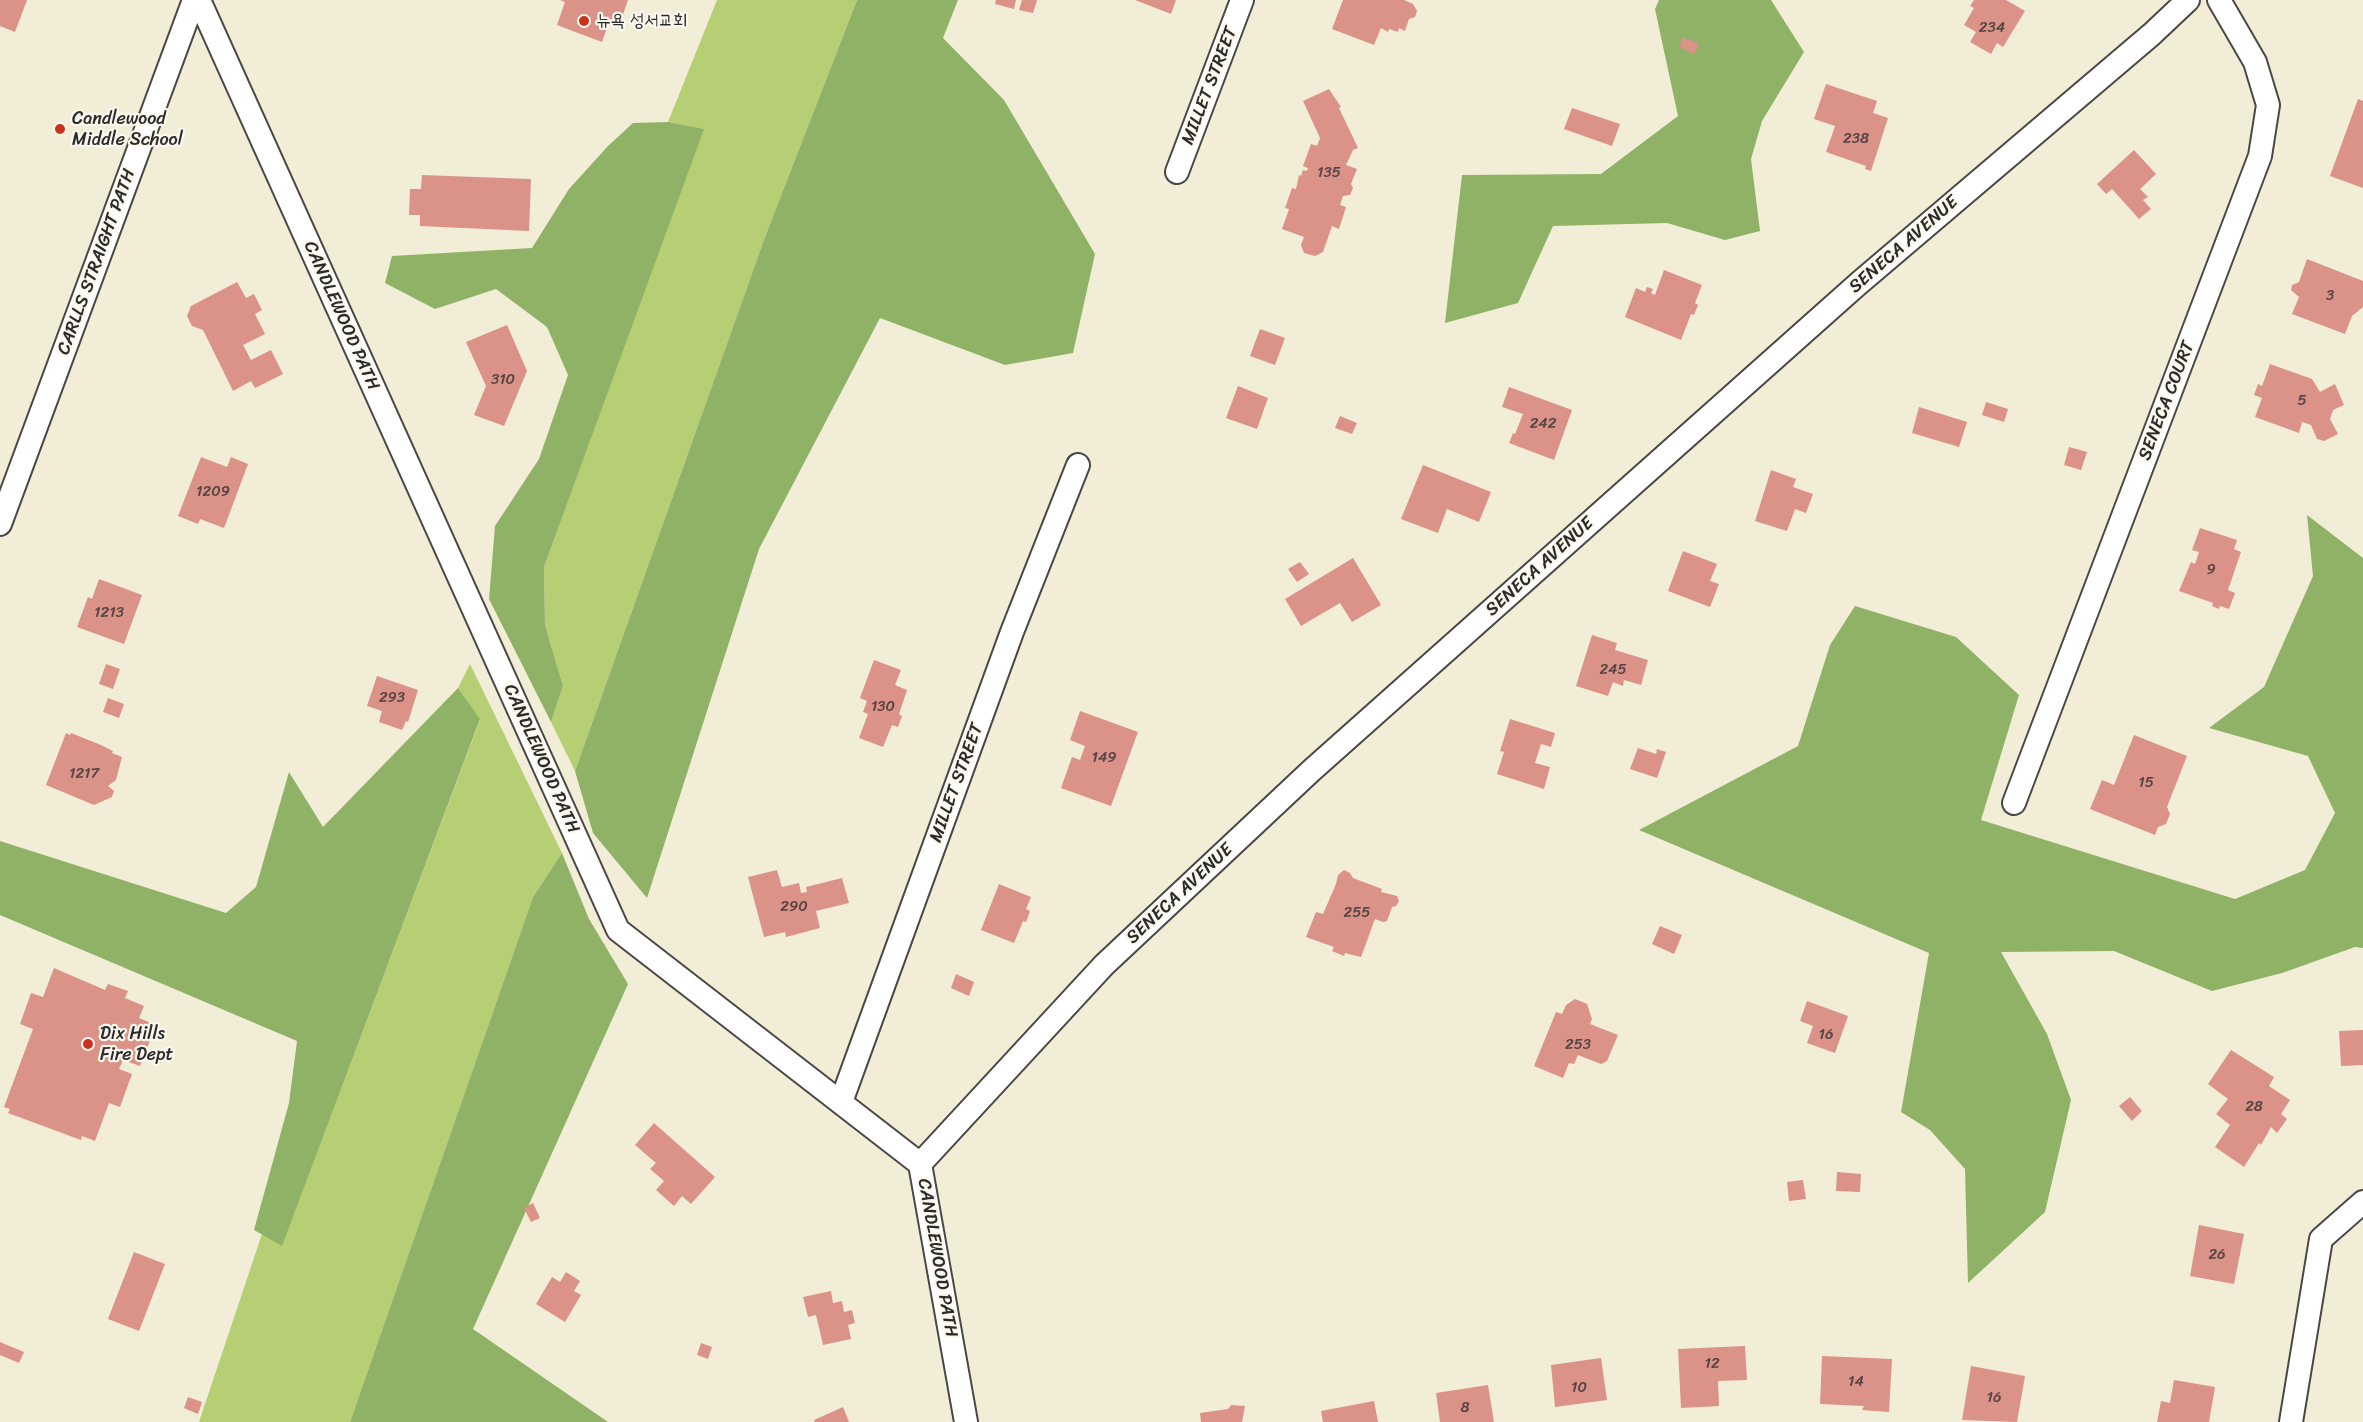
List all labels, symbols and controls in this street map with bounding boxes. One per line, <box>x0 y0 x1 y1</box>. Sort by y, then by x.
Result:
place label: 뉴욕 성서교회 <box>596 10 688 32</box>
marker: 뉴욕 성서교회 <box>577 14 591 28</box>
house number: 234 <box>1979 19 2005 37</box>
street label: MILLET STREET <box>1178 24 1242 148</box>
place label: Candlewood Middle School <box>72 108 183 150</box>
marker: Candlewood Middle School <box>53 122 67 136</box>
house number: 238 <box>1843 130 1869 148</box>
house number: 135 <box>1317 164 1341 182</box>
street label: CARLLS STRAIGHT PATH <box>53 166 141 358</box>
street label: SENECA AVENUE <box>1845 192 1963 298</box>
street label: CANDLEWOOD PATH <box>298 238 384 394</box>
house number: 3 <box>2326 287 2334 305</box>
street label: SENECA COURT <box>2134 338 2200 464</box>
house number: 310 <box>491 371 515 389</box>
house number: 5 <box>2297 392 2307 410</box>
house number: 242 <box>1530 415 1556 433</box>
house number: 1209 <box>196 483 230 501</box>
street label: SENECA AVENUE <box>1482 513 1598 621</box>
house number: 9 <box>2206 561 2216 579</box>
house number: 1213 <box>94 604 124 622</box>
house number: 245 <box>1599 661 1627 679</box>
street label: CANDLEWOOD PATH <box>498 681 584 837</box>
house number: 293 <box>379 689 405 707</box>
house number: 130 <box>871 698 895 716</box>
street label: MILLET STREET <box>926 721 988 845</box>
house number: 149 <box>1091 749 1117 767</box>
house number: 1217 <box>69 765 99 783</box>
house number: 15 <box>2138 774 2154 792</box>
street label: SENECA AVENUE <box>1122 839 1238 949</box>
house number: 290 <box>780 898 808 916</box>
house number: 255 <box>1344 904 1370 922</box>
place label: Dix Hills Fire Dept <box>100 1023 173 1066</box>
house number: 16 <box>1819 1026 1833 1044</box>
house number: 253 <box>1565 1036 1591 1054</box>
marker: Dix Hills Fire Dept <box>81 1037 95 1051</box>
house number: 28 <box>2245 1098 2263 1116</box>
street label: CANDLEWOOD PATH <box>912 1177 962 1339</box>
house number: 26 <box>2208 1246 2226 1264</box>
house number: 12 <box>1704 1355 1720 1373</box>
house number: 14 <box>1848 1373 1864 1391</box>
house number: 10 <box>1571 1379 1587 1397</box>
house number: 16 <box>1987 1389 2001 1407</box>
house number: 8 <box>1460 1399 1470 1417</box>

